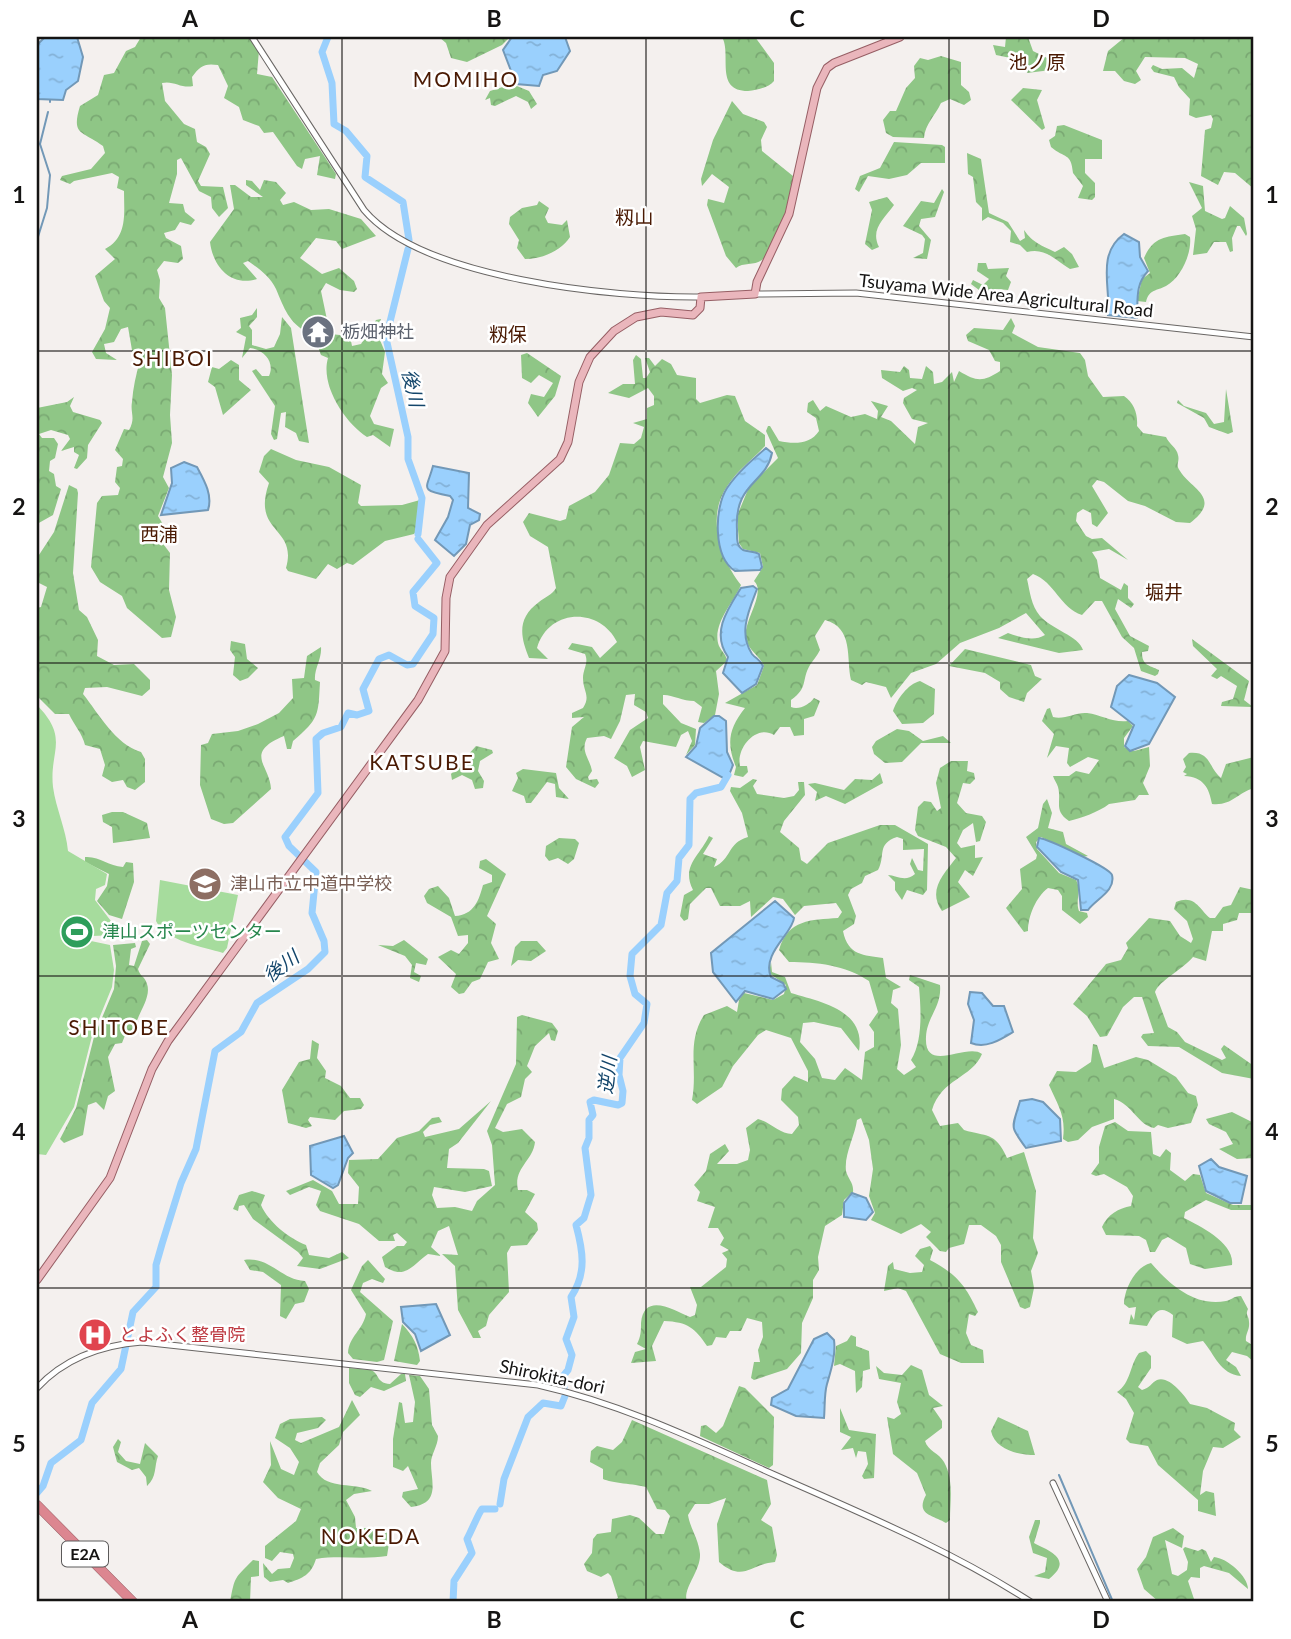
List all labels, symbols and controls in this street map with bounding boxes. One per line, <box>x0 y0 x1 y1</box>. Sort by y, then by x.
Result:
text: A <box>181 4 199 32</box>
text: B <box>486 4 502 32</box>
text: C <box>789 4 805 32</box>
text: D <box>1092 4 1110 32</box>
district label: 池ノ原 <box>1008 50 1066 73</box>
district label: MOMIHO <box>413 66 519 91</box>
text: 1 <box>12 180 26 208</box>
text: 1 <box>1265 180 1279 208</box>
district label: 籾山 <box>615 205 653 228</box>
street label: Tsuyama Wide Area Agricultural Road <box>858 269 1154 321</box>
temple icon: 栃畑神社 <box>299 313 337 351</box>
place label: 栃畑神社 <box>342 320 414 342</box>
district label: 籾保 <box>489 322 527 345</box>
district label: SHIBOI <box>132 345 214 370</box>
water label: 後川 <box>398 367 429 411</box>
text: 2 <box>12 492 26 520</box>
text: 2 <box>1265 492 1279 520</box>
district label: 西浦 <box>140 522 178 545</box>
district label: 堀井 <box>1145 580 1183 603</box>
district label: KATSUBE <box>369 749 475 774</box>
text: 3 <box>12 804 26 832</box>
text: 3 <box>1265 804 1279 832</box>
school or university icon: 津山市立中道中学校 <box>186 865 224 903</box>
place label: 津山市立中道中学校 <box>230 872 392 894</box>
sports icon: 津山スポーツセンター <box>58 913 96 951</box>
place label: 津山スポーツセンター <box>102 920 282 942</box>
water label: 後川 <box>259 944 304 986</box>
district label: SHITOBE <box>68 1014 170 1039</box>
water label: 逆川 <box>593 1053 620 1095</box>
text: 4 <box>12 1117 26 1145</box>
text: 4 <box>1265 1117 1279 1145</box>
hospital icon: とよふく整骨院 <box>76 1316 114 1354</box>
place label: とよふく整骨院 <box>119 1323 245 1345</box>
street label: Shirokita-dori <box>498 1354 607 1398</box>
text: 5 <box>12 1429 26 1457</box>
text: 5 <box>1265 1429 1279 1457</box>
district label: NOKEDA <box>321 1523 421 1548</box>
road number: E2A <box>62 1542 108 1566</box>
text: A <box>181 1605 199 1633</box>
text: B <box>486 1605 502 1633</box>
text: C <box>789 1605 805 1633</box>
text: D <box>1092 1605 1110 1633</box>

